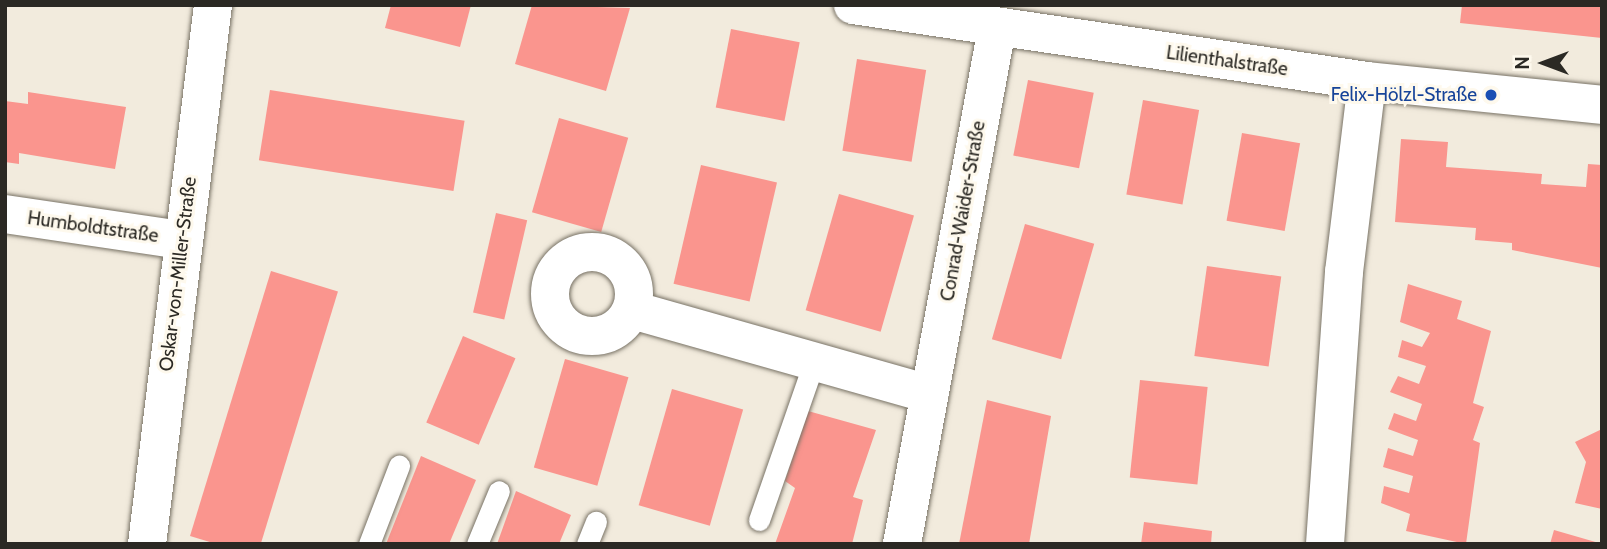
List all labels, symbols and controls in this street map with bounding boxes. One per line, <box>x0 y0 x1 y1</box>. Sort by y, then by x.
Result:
north arrow <box>1509 28 1579 98</box>
street label: Lilienthalstraße <box>1165 41 1289 81</box>
text: N <box>1511 56 1534 70</box>
place label: Felix-Hölzl-Straße <box>1331 84 1477 106</box>
marker: Felix-Hölzl-Straße <box>1483 87 1499 103</box>
street label: Conrad-Waider-Straße <box>936 119 990 303</box>
street label: Oskar-von-Miller-Straße <box>155 175 201 373</box>
street label: Humboldtstraße <box>26 207 160 247</box>

